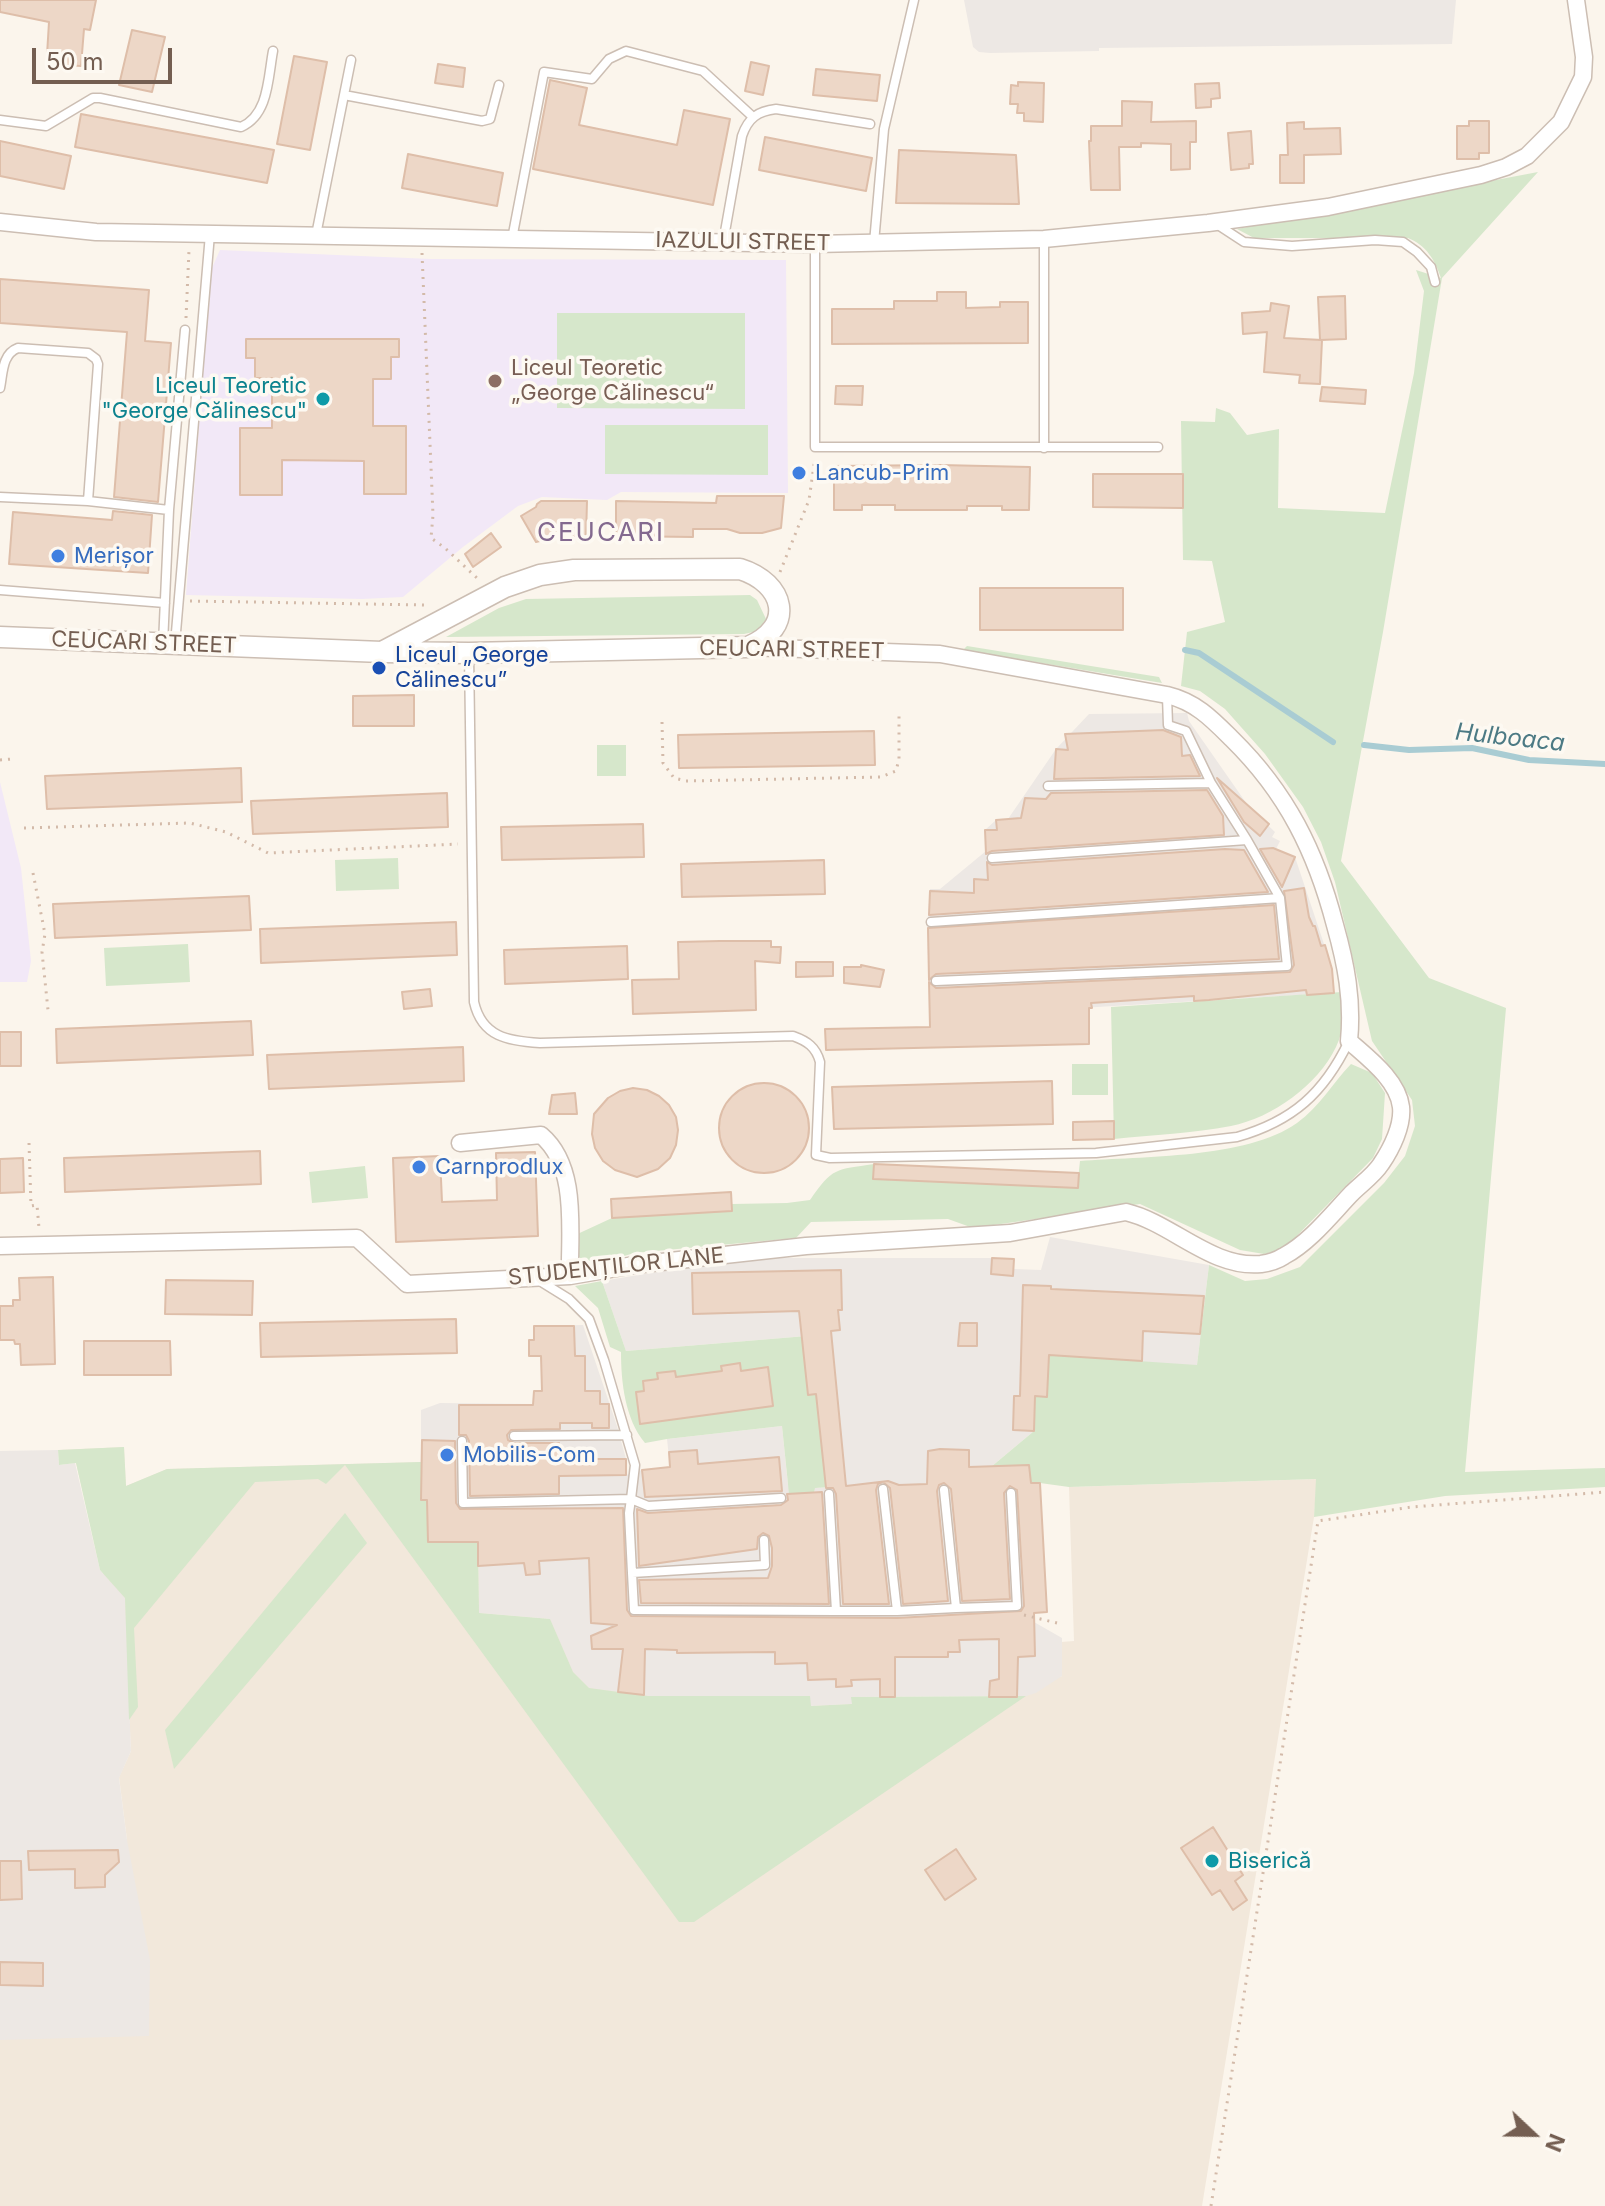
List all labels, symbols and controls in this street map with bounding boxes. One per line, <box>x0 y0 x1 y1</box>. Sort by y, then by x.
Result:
scale bar <box>36 32 176 82</box>
text: 50 m <box>46 47 104 76</box>
street label: IAZULUI STREET <box>655 227 831 257</box>
place label: Liceul Teoretic „George Călinescu“ <box>511 355 714 406</box>
marker: Liceul Teoretic „George Călinescu“ <box>486 372 504 390</box>
place label: Liceul Teoretic "George Călinescu" <box>102 373 307 424</box>
marker: Liceul Teoretic "George Călinescu" <box>314 390 332 408</box>
place label: Lancub-Prim <box>815 460 949 486</box>
marker: Lancub-Prim <box>790 464 808 482</box>
district label: CEUCARI <box>537 517 665 549</box>
place label: Merișor <box>74 543 154 569</box>
marker: Merișor <box>49 547 67 565</box>
street label: CEUCARI STREET <box>51 627 237 659</box>
street label: CEUCARI STREET <box>699 635 885 665</box>
place label: Liceul „George Călinescu” <box>395 642 549 694</box>
marker: Liceul „George Călinescu” <box>370 659 388 677</box>
water label: Hulboaca <box>1454 718 1566 758</box>
place label: Carnprodlux <box>435 1154 563 1180</box>
marker: Carnprodlux <box>410 1158 428 1176</box>
street label: STUDENȚILOR LANE <box>507 1243 725 1291</box>
place label: Mobilis-Com <box>463 1442 596 1468</box>
marker: Mobilis-Com <box>438 1446 456 1464</box>
place label: Biserică <box>1228 1848 1311 1874</box>
marker: Biserică <box>1203 1852 1221 1870</box>
north arrow <box>1493 2094 1573 2174</box>
text: N <box>1540 2130 1570 2156</box>

